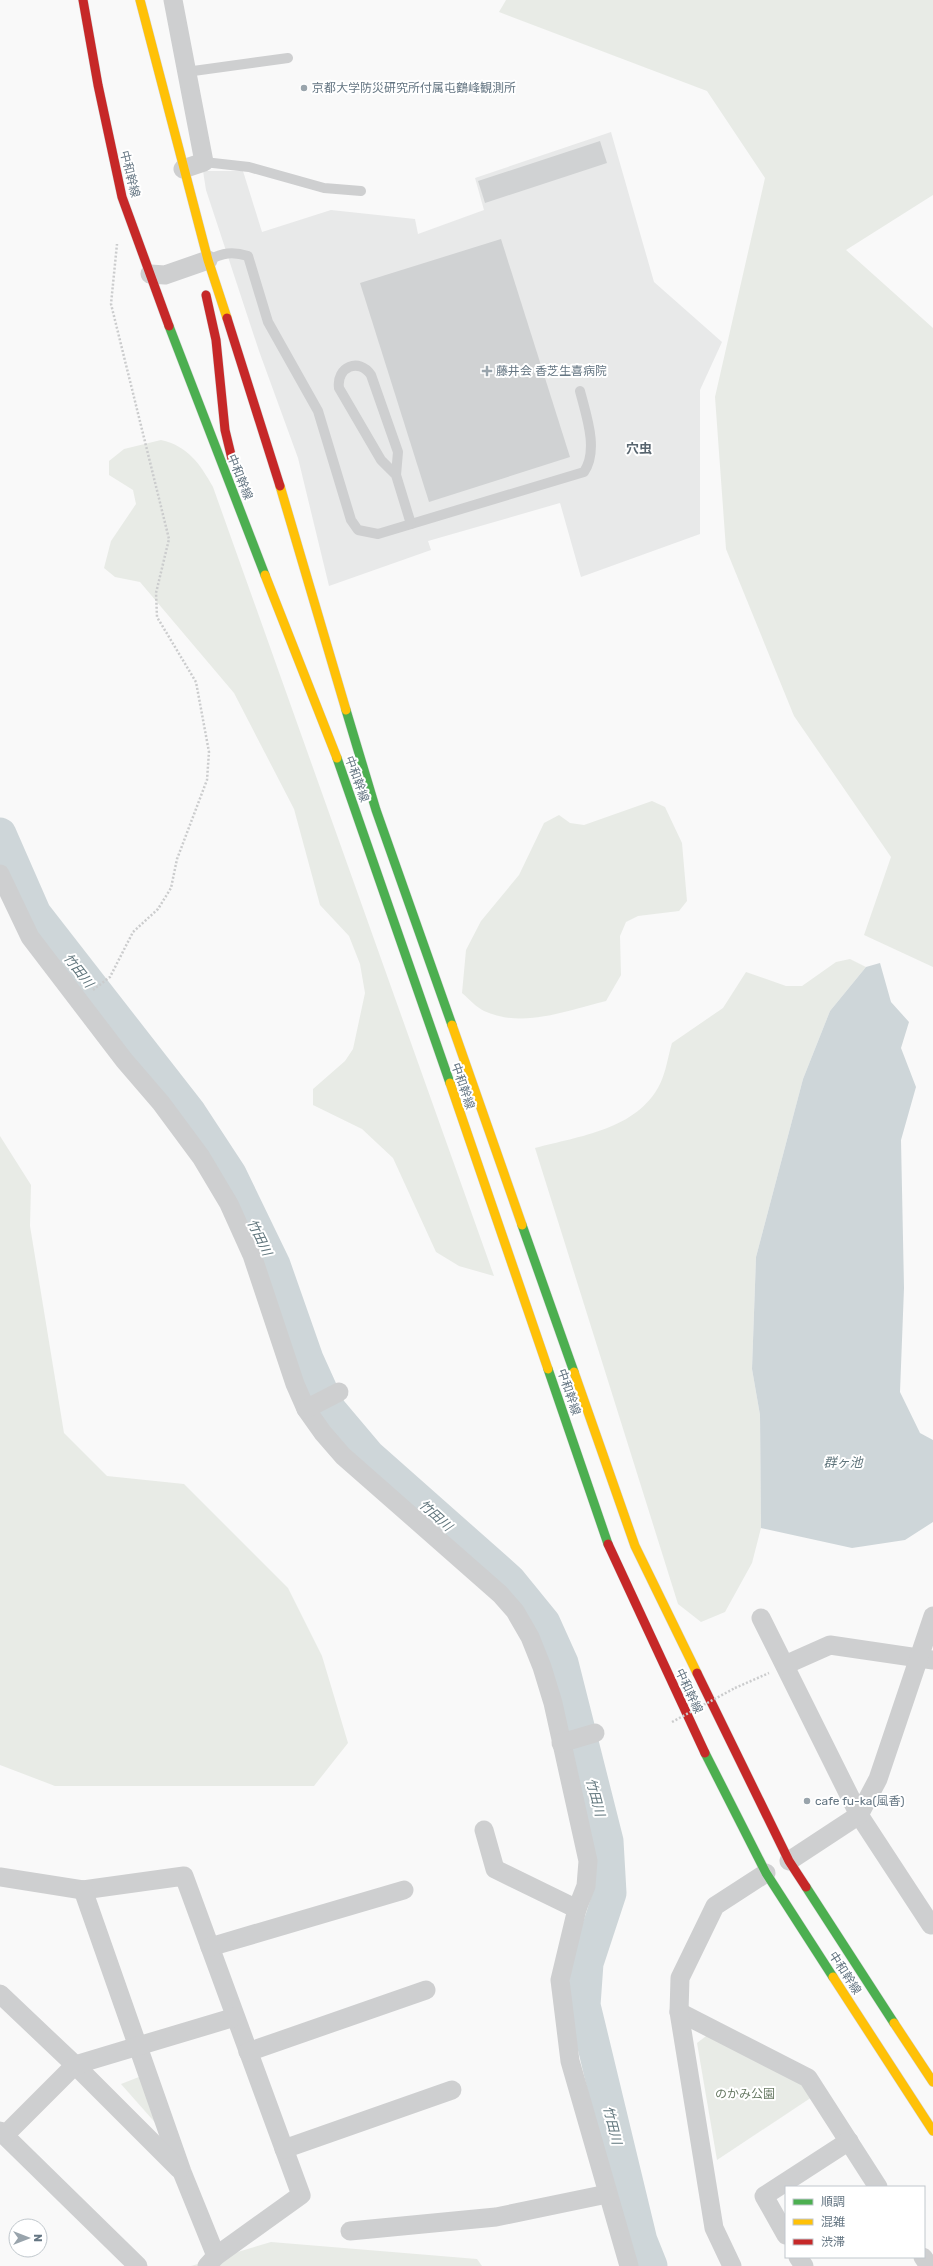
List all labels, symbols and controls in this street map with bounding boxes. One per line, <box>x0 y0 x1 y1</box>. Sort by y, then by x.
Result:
place label: 京都大学防災研究所付属屯鶴峰観測所 <box>312 81 516 95</box>
marker: 京都大学防災研究所付属屯鶴峰観測所 <box>299 83 309 93</box>
street label: 中和幹線 <box>117 149 143 199</box>
place label: 藤井会 香芝生喜病院 <box>496 364 607 378</box>
marker: 藤井会 香芝生喜病院 <box>481 365 493 377</box>
district label: 穴虫 <box>626 441 652 456</box>
street label: 中和幹線 <box>225 452 255 502</box>
street label: 中和幹線 <box>342 754 372 804</box>
water label: 竹田川 <box>61 950 98 992</box>
street label: 中和幹線 <box>449 1061 477 1111</box>
water label: 竹田川 <box>244 1216 276 1260</box>
street label: 中和幹線 <box>555 1367 583 1417</box>
water label: 群ヶ池 <box>823 1455 864 1470</box>
water label: 竹田川 <box>416 1497 457 1535</box>
street label: 中和幹線 <box>673 1666 705 1716</box>
water label: 竹田川 <box>583 1776 608 1820</box>
place label: cafe fu-ka(風香) <box>815 1794 905 1808</box>
marker: cafe fu-ka(風香) <box>802 1796 812 1806</box>
street label: 中和幹線 <box>826 1949 864 1997</box>
park label: のかみ公園 <box>715 2087 775 2101</box>
water label: 竹田川 <box>601 2104 625 2148</box>
legend <box>785 2186 925 2258</box>
text: 順調 <box>821 2195 845 2209</box>
text: 混雑 <box>821 2215 845 2229</box>
north arrow <box>8 2218 48 2258</box>
text: N <box>31 2234 44 2242</box>
text: 渋滞 <box>821 2235 845 2249</box>

